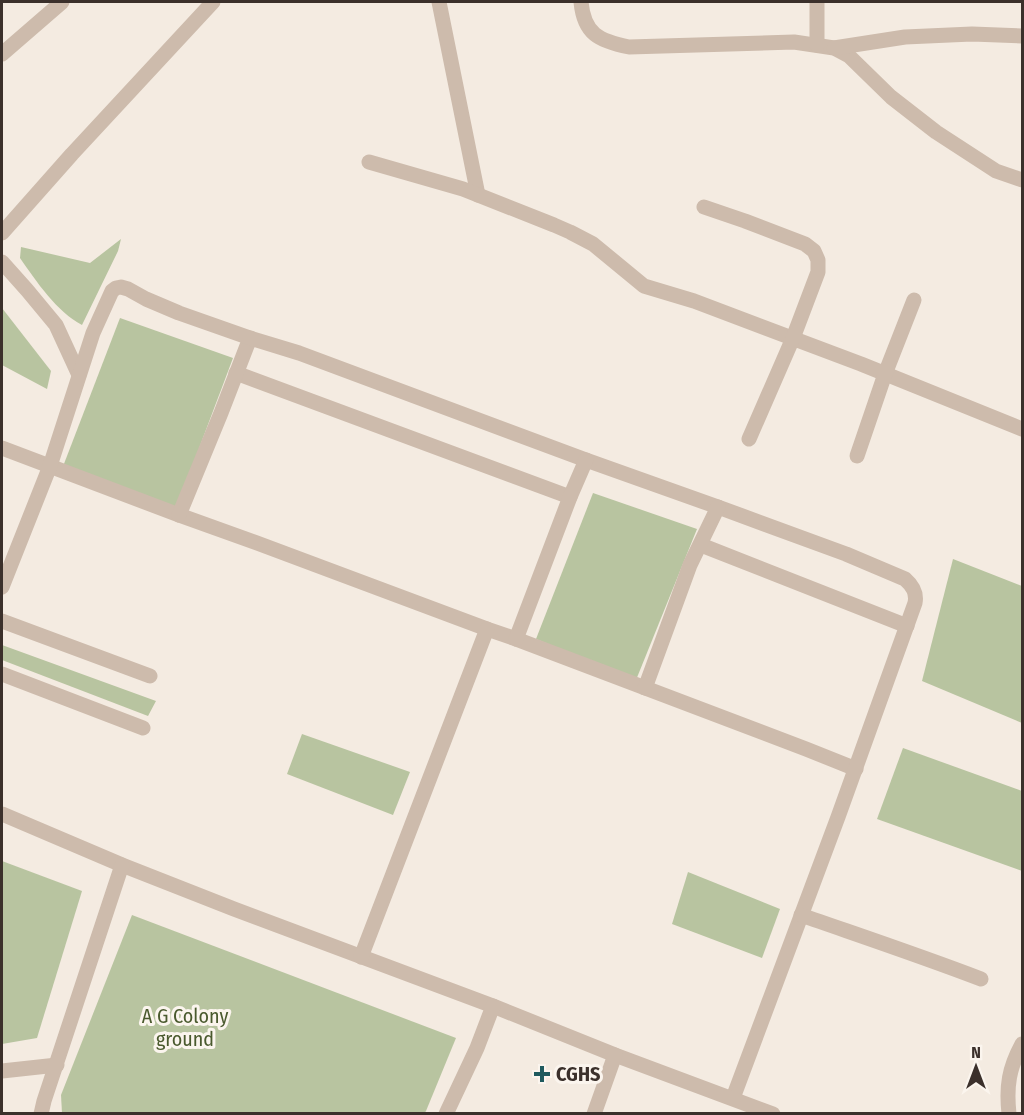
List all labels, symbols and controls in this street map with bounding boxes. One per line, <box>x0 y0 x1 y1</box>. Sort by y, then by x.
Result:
park label: A G Colony ground <box>142 1004 228 1051</box>
north arrow <box>946 1037 1006 1097</box>
text: N <box>971 1043 981 1062</box>
place label: CGHS <box>556 1062 600 1086</box>
marker: CGHS <box>533 1065 551 1083</box>

